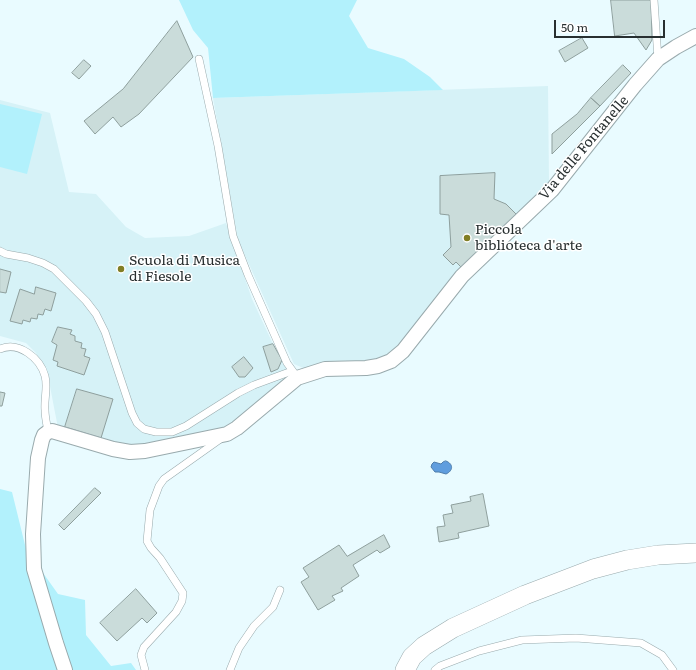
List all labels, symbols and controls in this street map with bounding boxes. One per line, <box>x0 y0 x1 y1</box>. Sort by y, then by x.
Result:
scale bar <box>556 12 667 38</box>
text: 50 m <box>561 18 588 36</box>
street label: Via delle Fontanelle <box>536 93 632 203</box>
place label: Piccola biblioteca d'arte <box>475 222 582 254</box>
marker: Piccola biblioteca d'arte <box>462 233 472 243</box>
place label: Scuola di Musica di Fiesole <box>129 253 240 286</box>
marker: Scuola di Musica di Fiesole <box>116 264 126 274</box>

